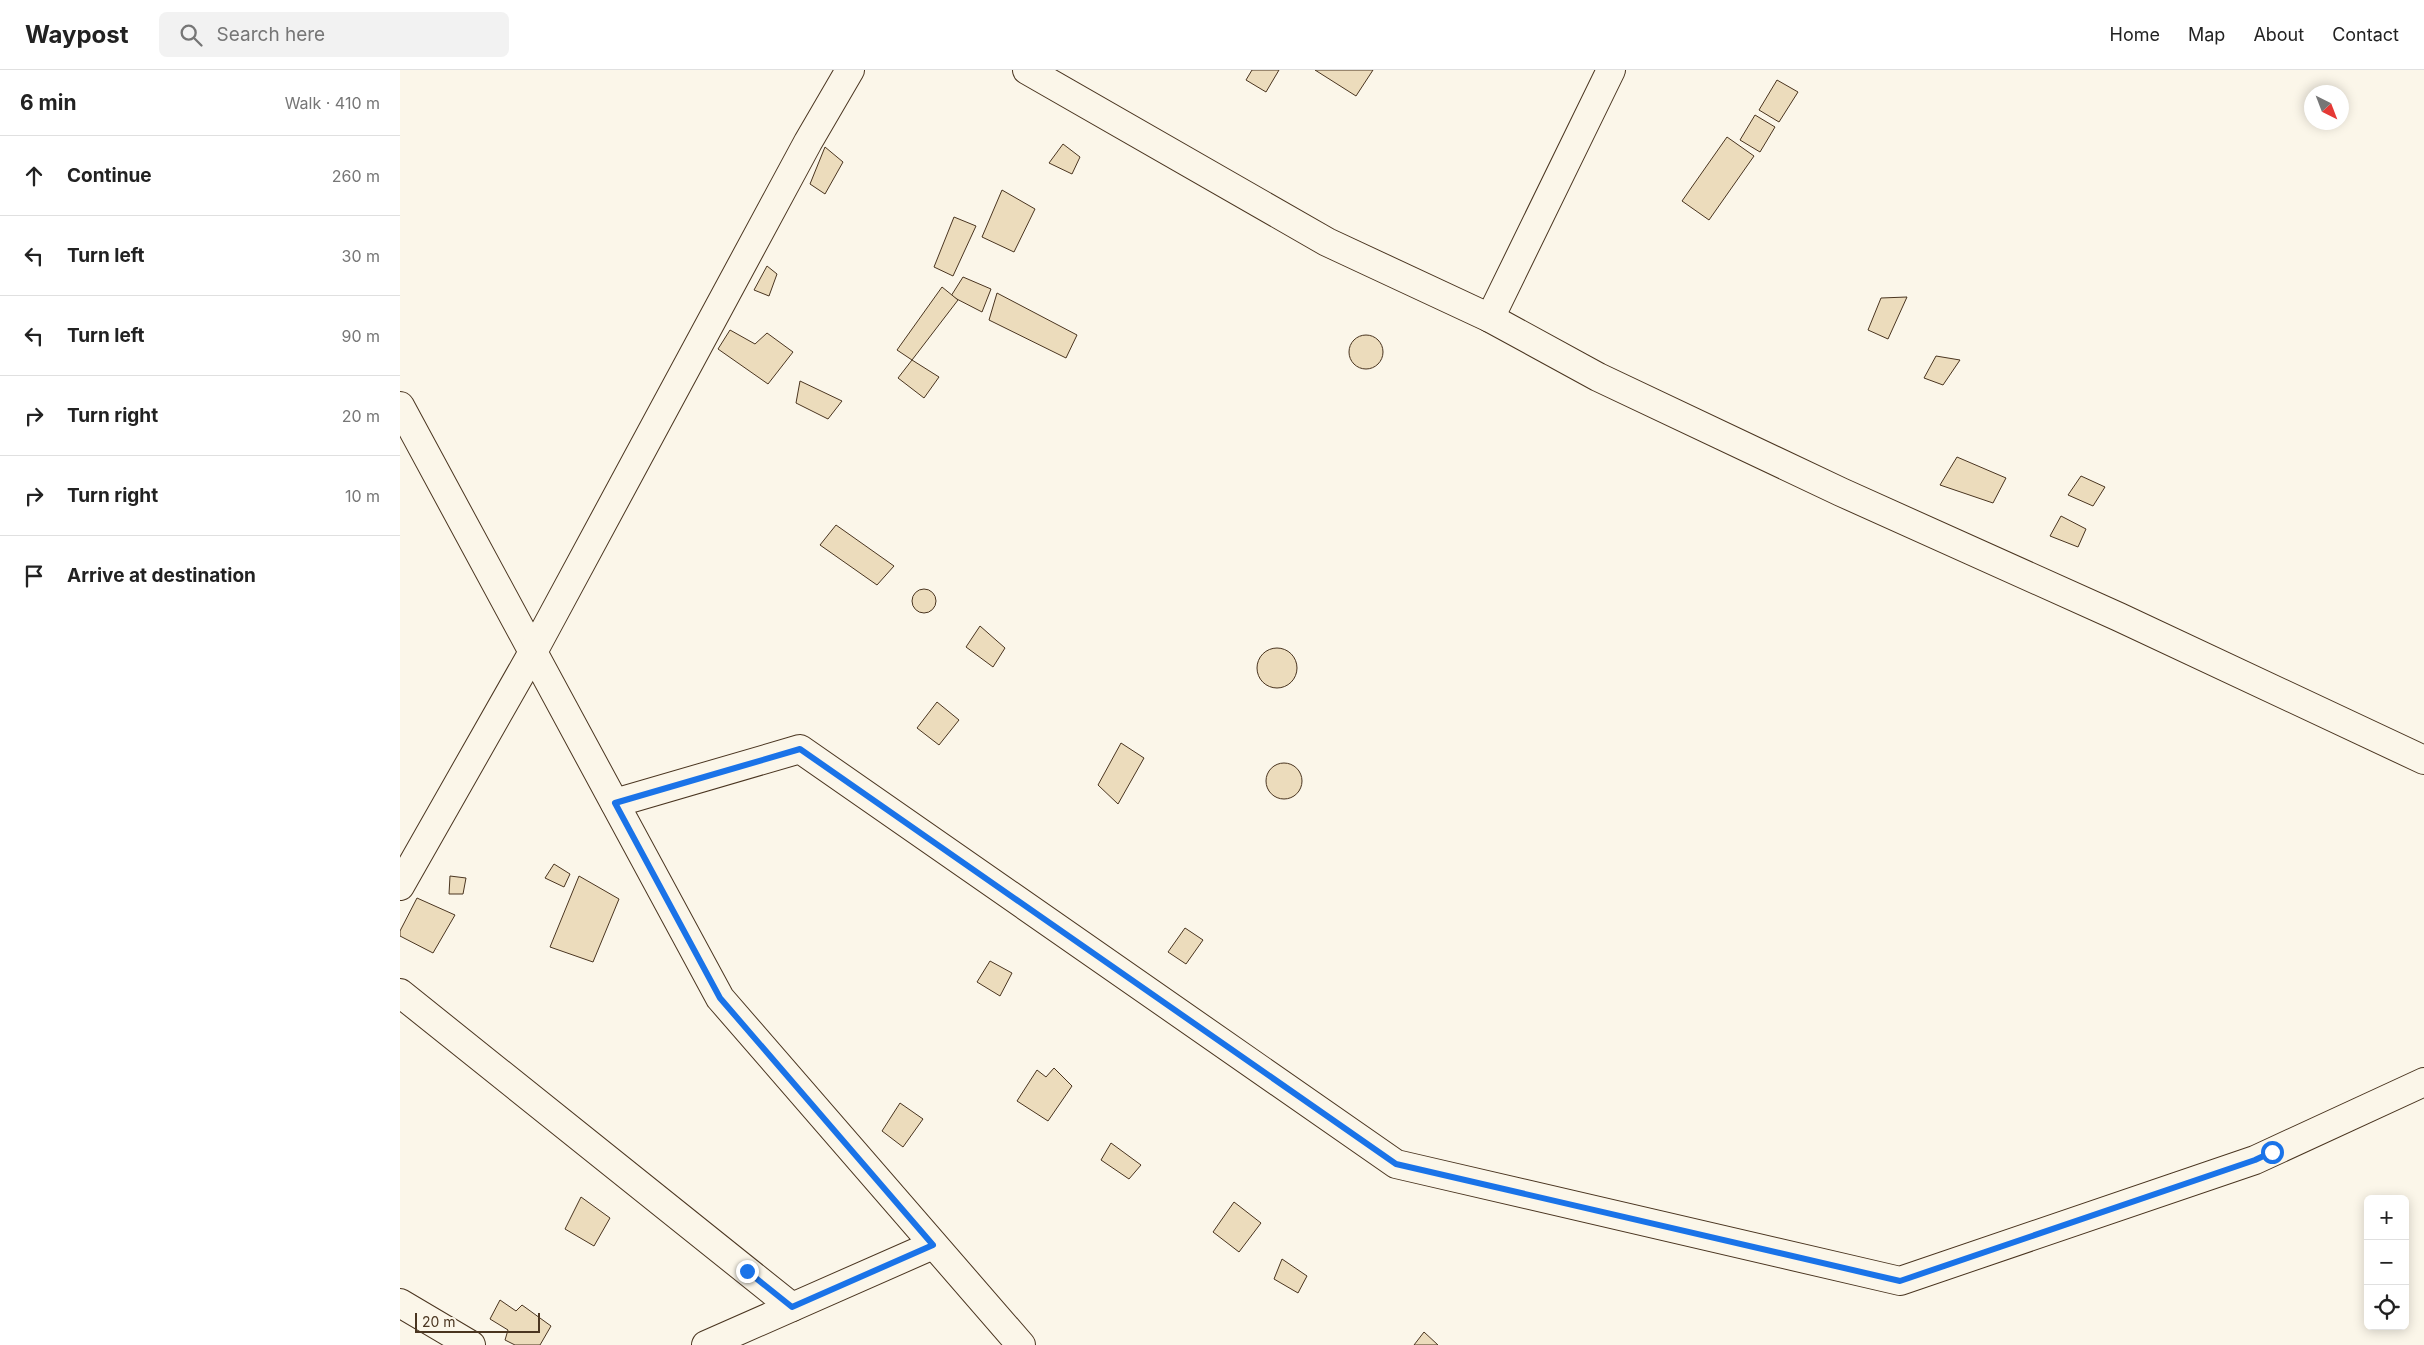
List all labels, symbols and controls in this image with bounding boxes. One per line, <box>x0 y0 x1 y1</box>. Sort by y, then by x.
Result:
search box <box>159 12 509 57</box>
text: Waypost <box>25 20 129 49</box>
icon: search <box>177 21 205 49</box>
text: Search here <box>217 23 325 46</box>
text: Home <box>2110 24 2160 45</box>
text: Map <box>2188 24 2225 45</box>
text: About <box>2253 24 2304 45</box>
text: Contact <box>2332 24 2399 45</box>
north arrow <box>2304 85 2349 130</box>
text: 6 min <box>20 90 77 115</box>
text: Walk · 410 m <box>285 93 380 113</box>
icon: ahead <box>20 162 48 190</box>
text: Continue <box>67 164 152 187</box>
text: 260 m <box>332 166 380 186</box>
icon: left <box>20 242 48 270</box>
text: Turn left <box>67 244 145 267</box>
text: 30 m <box>342 246 380 266</box>
icon: left <box>20 322 48 350</box>
text: Turn left <box>67 324 145 347</box>
text: 90 m <box>341 326 380 346</box>
icon: right <box>20 402 48 430</box>
text: Turn right <box>67 404 158 427</box>
text: 20 m <box>342 406 380 426</box>
icon: right <box>20 482 48 510</box>
text: Turn right <box>67 484 158 507</box>
text: 10 m <box>345 486 380 506</box>
icon: arrive <box>20 562 48 590</box>
text: Arrive at destination <box>67 564 256 587</box>
route start <box>2261 1141 2284 1164</box>
map controls <box>2364 1195 2409 1330</box>
button: + <box>2364 1195 2409 1240</box>
button: − <box>2364 1240 2409 1285</box>
route end <box>736 1260 759 1283</box>
button: locate <box>2364 1285 2409 1330</box>
scale bar <box>415 1310 540 1333</box>
text: 20 m <box>422 1313 456 1330</box>

